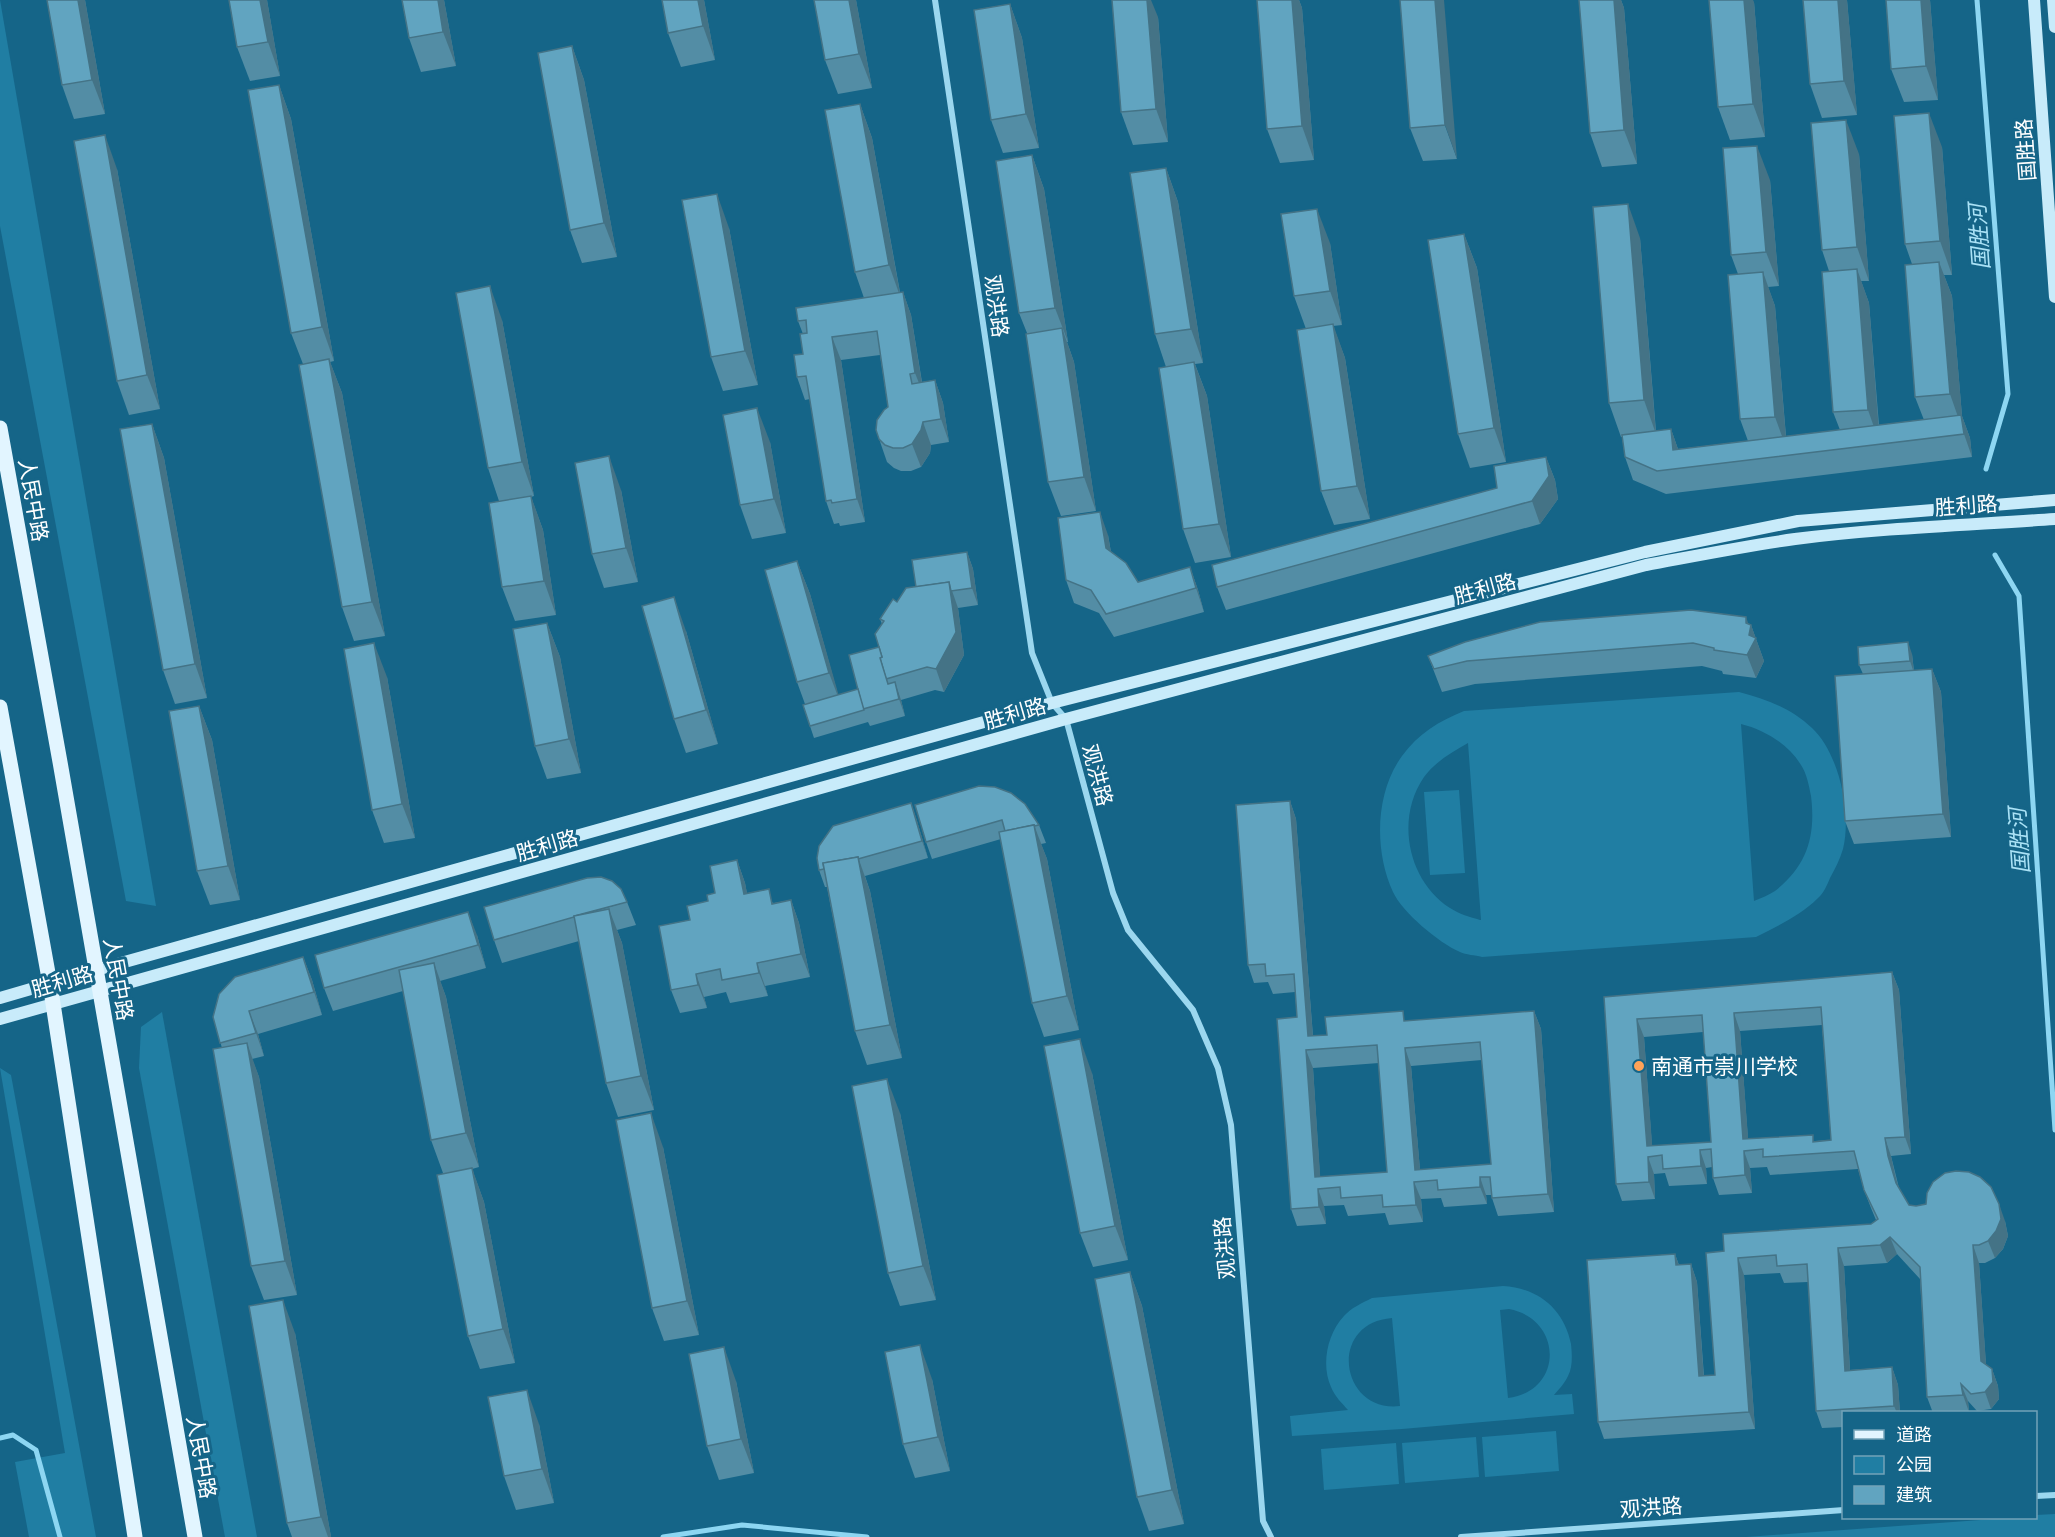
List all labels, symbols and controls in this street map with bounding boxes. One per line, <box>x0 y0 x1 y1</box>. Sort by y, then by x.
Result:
street label: 国胜路 <box>2010 118 2040 182</box>
water label: 国胜河 <box>1962 199 1995 271</box>
street label: 观洪路 <box>980 273 1014 339</box>
street label: 人民中路 <box>14 456 54 544</box>
street label: 胜利路 <box>1934 490 1998 520</box>
street label: 胜利路 <box>1451 567 1519 609</box>
street label: 胜利路 <box>981 692 1049 734</box>
street label: 观洪路 <box>1077 741 1119 809</box>
water label: 国胜河 <box>2002 803 2035 875</box>
street label: 胜利路 <box>513 824 581 866</box>
street label: 人民中路 <box>99 935 139 1023</box>
street label: 胜利路 <box>28 960 96 1002</box>
place label: 南通市崇川学校 <box>1651 1053 1798 1079</box>
marker: 南通市崇川学校 <box>1632 1059 1646 1073</box>
street label: 观洪路 <box>1208 1215 1240 1281</box>
legend <box>1842 1411 2037 1519</box>
street label: 人民中路 <box>182 1413 222 1501</box>
text: 道路 <box>1896 1423 1932 1446</box>
text: 公园 <box>1896 1453 1932 1476</box>
text: 建筑 <box>1896 1483 1932 1506</box>
street label: 观洪路 <box>1619 1492 1683 1522</box>

